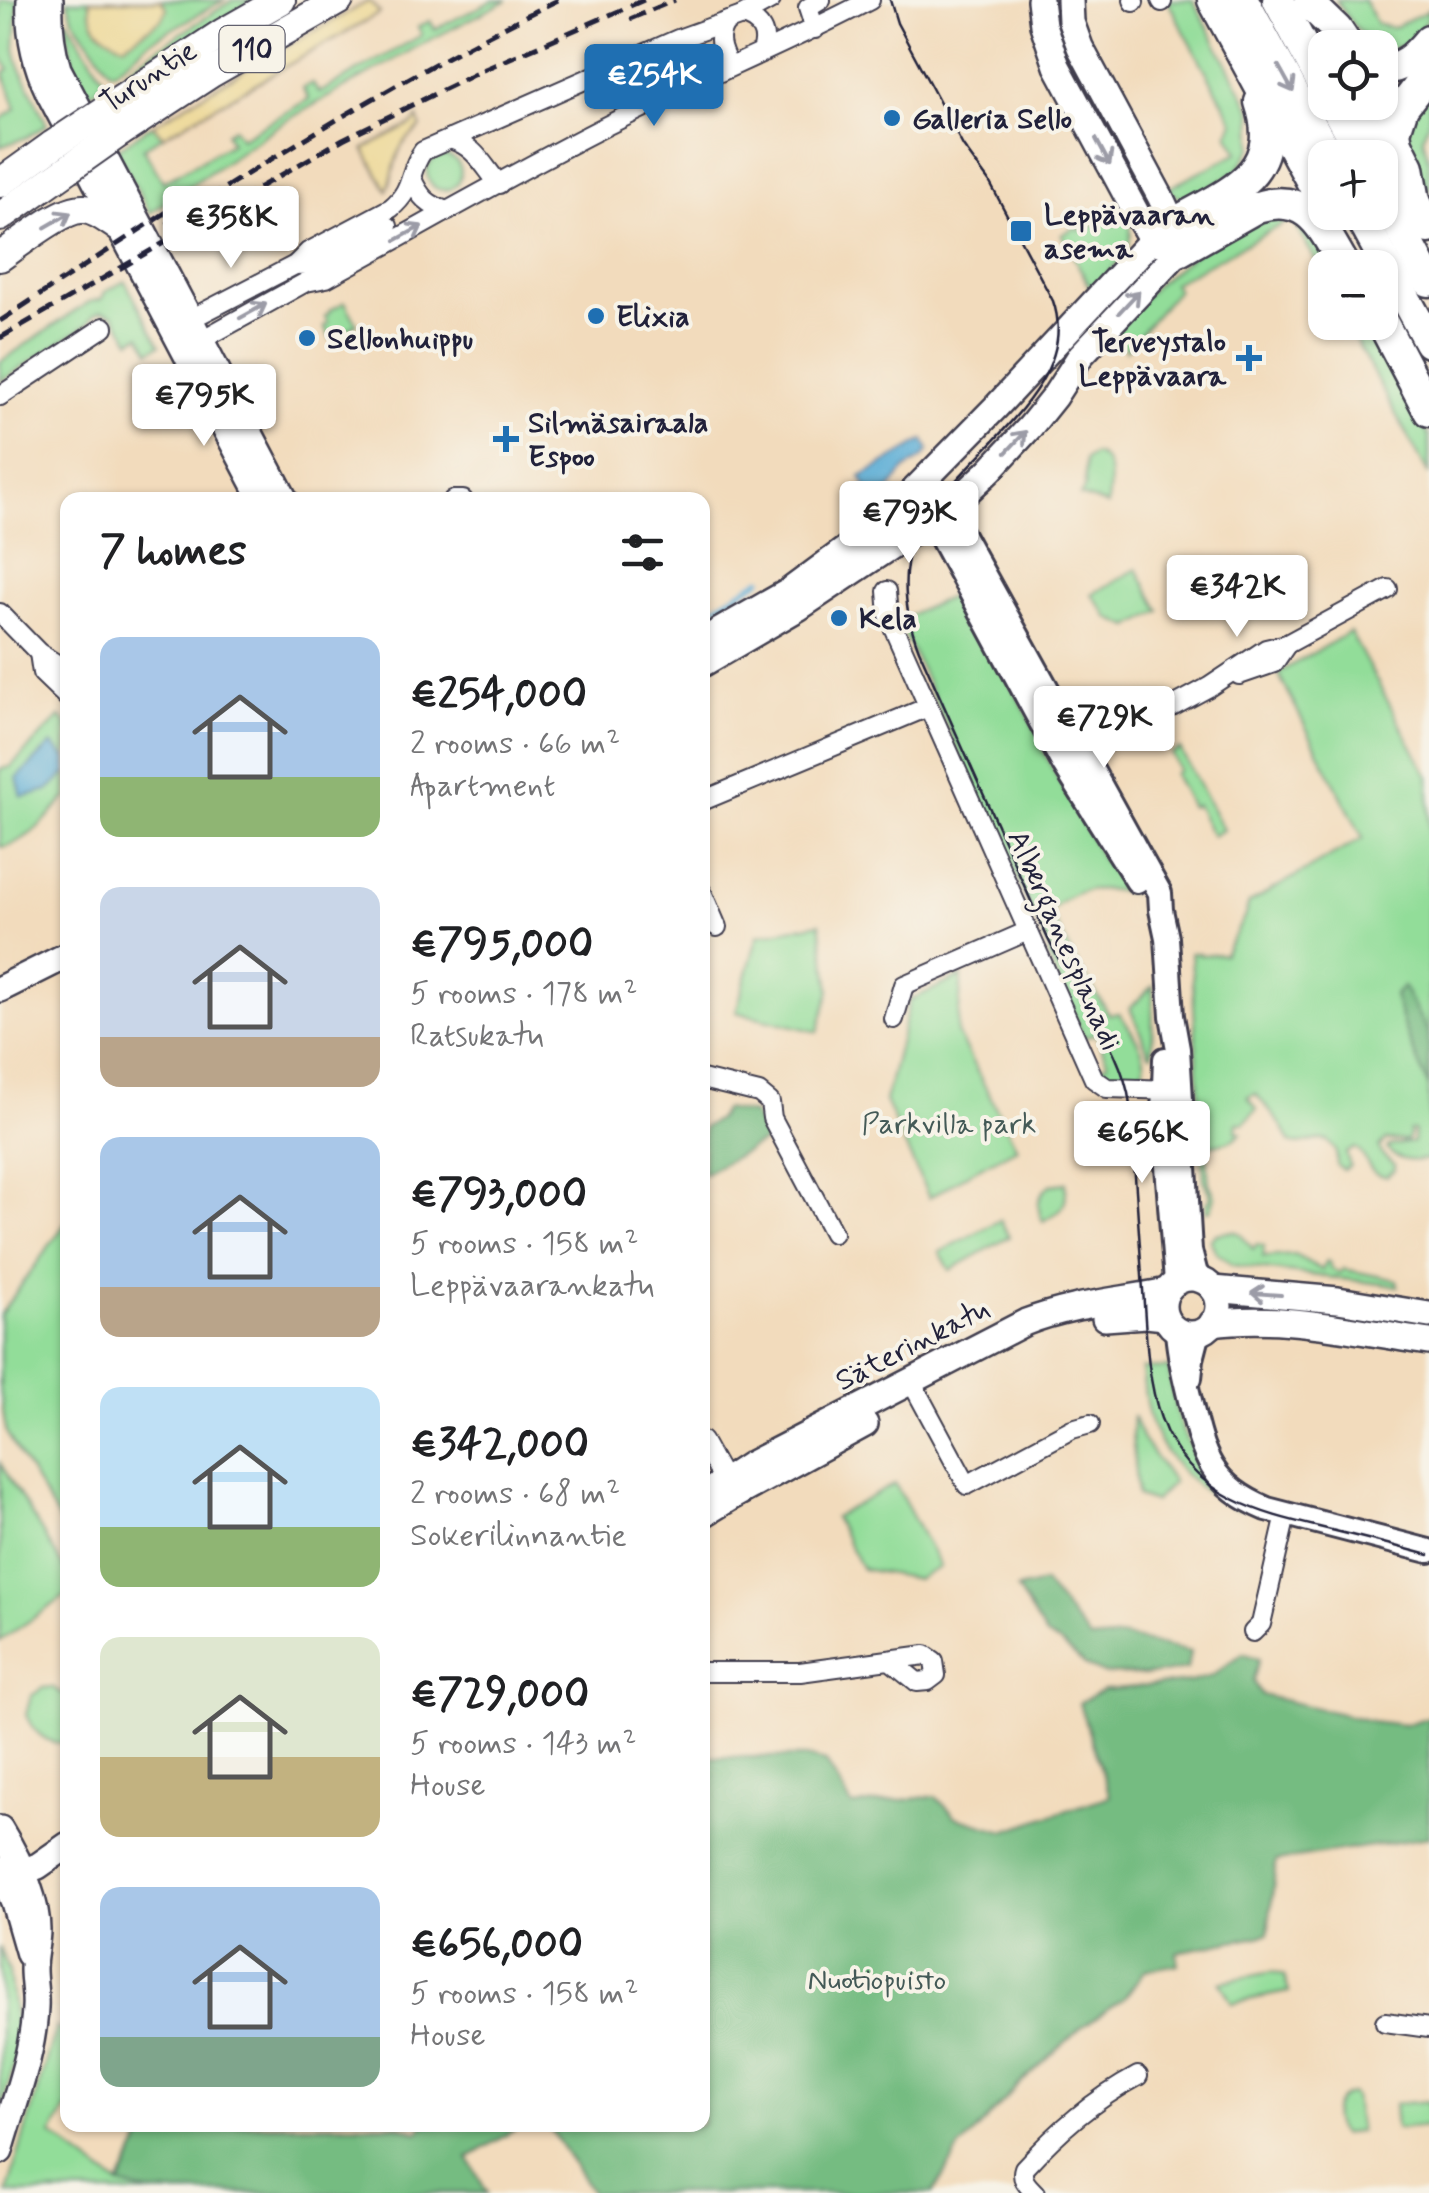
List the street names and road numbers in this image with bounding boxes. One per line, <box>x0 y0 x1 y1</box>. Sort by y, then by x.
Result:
road number: 110 <box>220 26 284 72</box>
street label: Turuntie <box>93 32 205 123</box>
street label: Alberganesplanadi <box>995 824 1130 1058</box>
street label: Säterinkatu <box>829 1290 996 1401</box>

